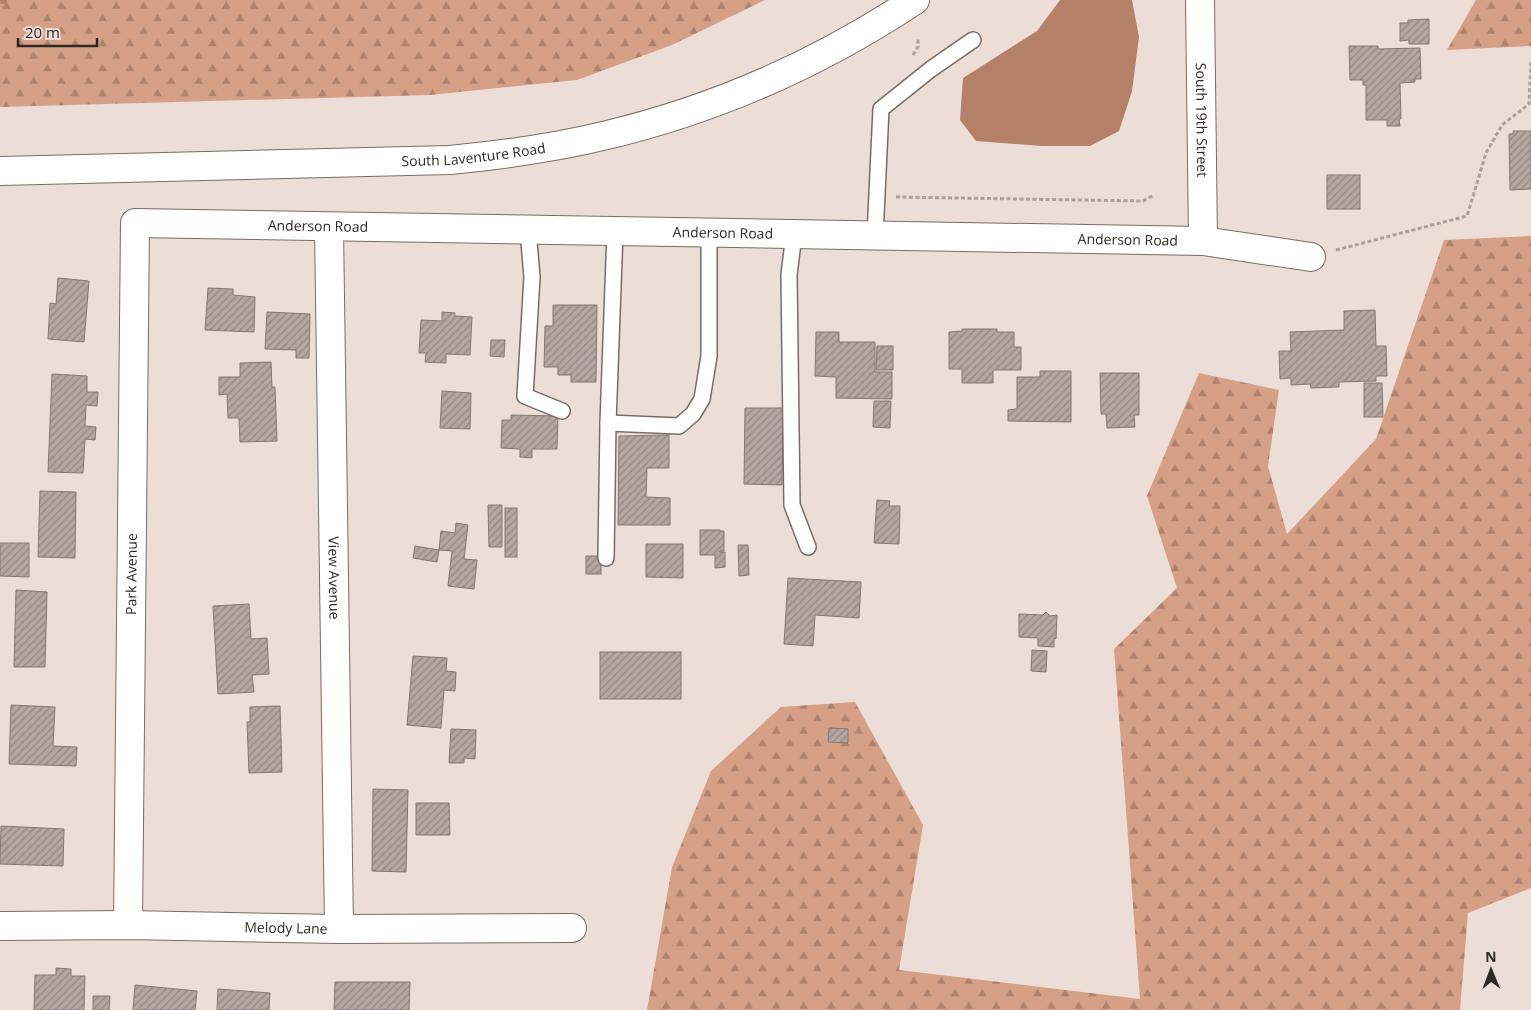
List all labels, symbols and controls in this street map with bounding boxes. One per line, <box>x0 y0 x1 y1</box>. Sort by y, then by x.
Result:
scale bar <box>18 15 96 47</box>
text: 20 m <box>25 22 60 42</box>
street label: South 19th Street <box>1192 63 1212 177</box>
street label: South Laventure Road <box>401 138 547 170</box>
street label: Anderson Road <box>268 215 368 236</box>
street label: Anderson Road <box>673 222 773 243</box>
street label: Anderson Road <box>1077 229 1178 250</box>
street label: Park Avenue <box>121 533 141 615</box>
street label: View Avenue <box>324 536 345 620</box>
street label: Melody Lane <box>244 917 328 938</box>
north arrow <box>1466 945 1516 995</box>
text: N <box>1485 947 1497 966</box>

